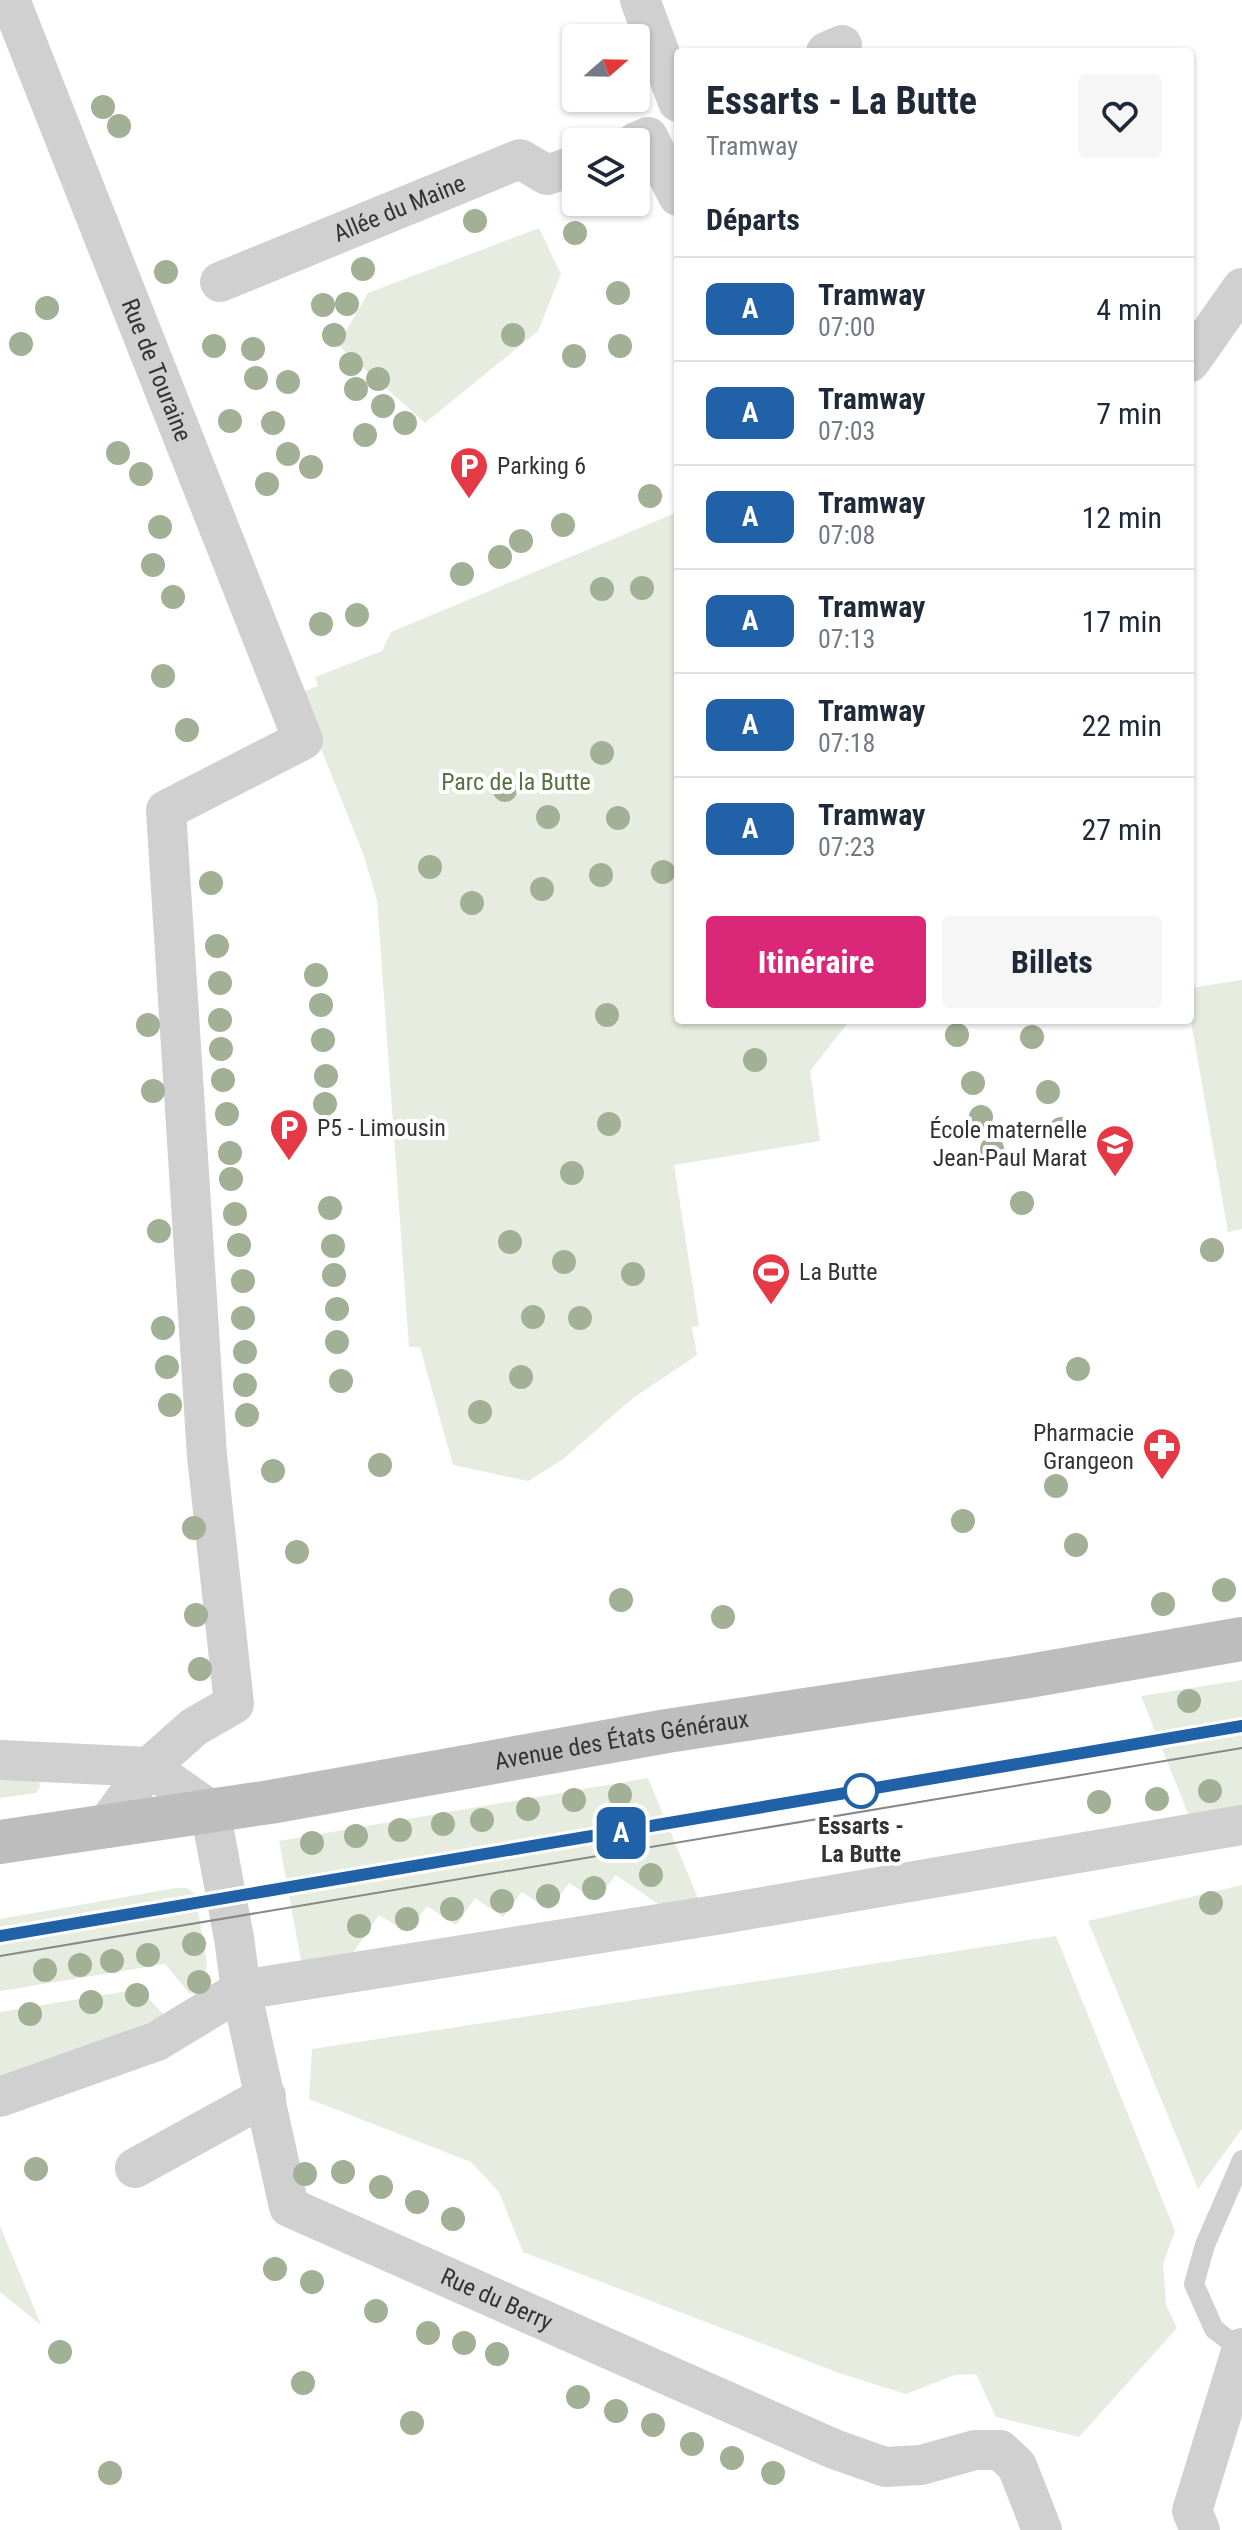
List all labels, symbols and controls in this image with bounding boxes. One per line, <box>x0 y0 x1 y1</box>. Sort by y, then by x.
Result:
north arrow <box>562 24 650 112</box>
map controls <box>562 24 650 216</box>
button: heart <box>1078 74 1162 158</box>
text: Essarts - La Butte <box>706 79 977 123</box>
button: layers <box>562 128 650 216</box>
text: Tramway <box>706 131 798 161</box>
street label: Allée du Maine <box>329 169 470 248</box>
text: Départs <box>706 202 800 237</box>
text: Tramway <box>818 277 925 312</box>
text: A <box>742 292 758 325</box>
text: 4 min <box>1096 292 1162 327</box>
street label: Rue de Touraine <box>116 295 197 445</box>
text: 07:00 <box>818 312 875 342</box>
text: Tramway <box>818 381 925 416</box>
text: A <box>742 396 758 429</box>
text: 7 min <box>1096 396 1162 431</box>
text: 07:03 <box>818 416 875 446</box>
parking icon: Parking 6 <box>448 445 490 500</box>
place label: Parking 6 <box>497 452 586 480</box>
text: Tramway <box>818 485 925 520</box>
text: A <box>742 500 758 533</box>
text: 12 min <box>1081 500 1162 535</box>
text: 07:08 <box>818 520 875 550</box>
text: Tramway <box>818 589 925 624</box>
text: A <box>742 604 758 637</box>
text: 17 min <box>1081 604 1162 639</box>
text: 07:13 <box>818 624 875 654</box>
text: Tramway <box>818 693 925 728</box>
text: A <box>742 708 758 741</box>
text: 22 min <box>1081 708 1162 743</box>
text: 07:18 <box>818 728 875 758</box>
park label: Parc de la Butte <box>441 768 591 796</box>
text: Tramway <box>818 797 925 832</box>
text: A <box>742 812 758 845</box>
text: 27 min <box>1081 812 1162 847</box>
text: 07:23 <box>818 832 875 862</box>
button: Itinéraire <box>706 916 926 1008</box>
button: Billets <box>942 916 1162 1008</box>
parking icon: P5 - Limousin <box>268 1107 310 1162</box>
place label: P5 - Limousin <box>317 1114 446 1142</box>
place label: École maternelle Jean-Paul Marat <box>930 1116 1087 1172</box>
school or university icon: École maternelle Jean-Paul Marat <box>1094 1123 1136 1178</box>
sports icon: La Butte <box>750 1251 792 1306</box>
place label: La Butte <box>799 1258 878 1286</box>
place label: Pharmacie Grangeon <box>1033 1419 1134 1475</box>
pharmacy icon: Pharmacie Grangeon <box>1141 1426 1183 1481</box>
street label: Avenue des États Généraux <box>492 1705 751 1776</box>
marker: Essarts - La Butte <box>844 1774 878 1808</box>
line badge: A <box>595 1807 647 1859</box>
place label: Essarts - La Butte <box>818 1812 904 1868</box>
text: A <box>613 1816 629 1849</box>
street label: Rue du Berry <box>436 2262 557 2336</box>

